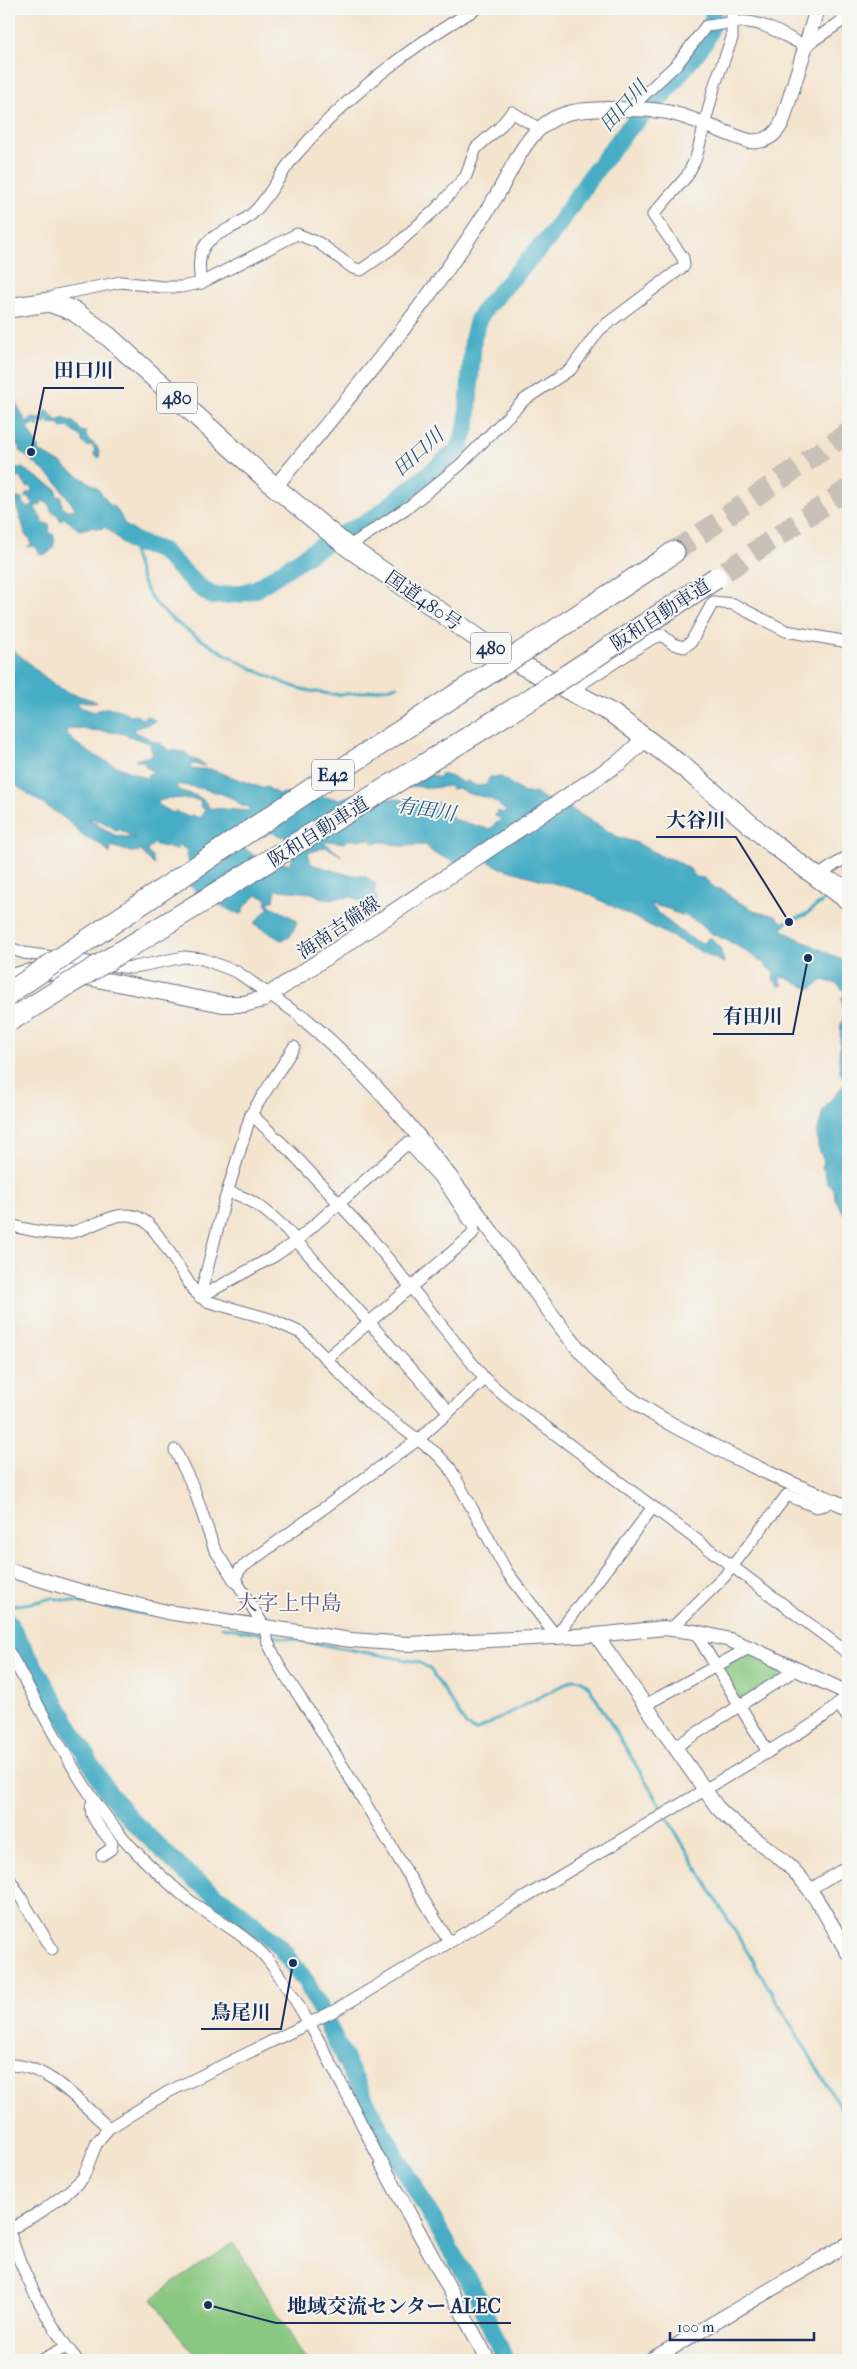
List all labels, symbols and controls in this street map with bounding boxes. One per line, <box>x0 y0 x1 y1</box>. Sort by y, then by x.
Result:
water label: 田口川 <box>595 75 653 136</box>
callout: 田口川 <box>44 353 124 388</box>
text: 田口川 <box>54 359 114 382</box>
road number: 480 <box>157 382 197 413</box>
water label: 田口川 <box>388 422 450 481</box>
street label: 国道480号 <box>381 566 466 635</box>
street label: 阪和自動車道 <box>607 575 714 655</box>
road number: 480 <box>471 632 511 664</box>
road number: E42 <box>312 760 354 790</box>
street label: 阪和自動車道 <box>264 792 373 871</box>
water label: 有田川 <box>394 793 459 826</box>
callout: 大谷川 <box>656 802 736 837</box>
text: 大谷川 <box>666 809 726 832</box>
street label: 海南吉備線 <box>293 892 384 964</box>
callout: 有田川 <box>713 999 793 1034</box>
text: 有田川 <box>723 1005 783 1028</box>
district label: 大字上中島 <box>237 1591 342 1615</box>
callout: 鳥尾川 <box>201 1994 281 2029</box>
text: 鳥尾川 <box>211 2001 271 2024</box>
callout: 地域交流センター ALEC <box>276 2288 511 2323</box>
text: 地域交流センター ALEC <box>287 2295 501 2318</box>
scale bar <box>670 2309 813 2341</box>
text: 100 m <box>677 2318 715 2336</box>

